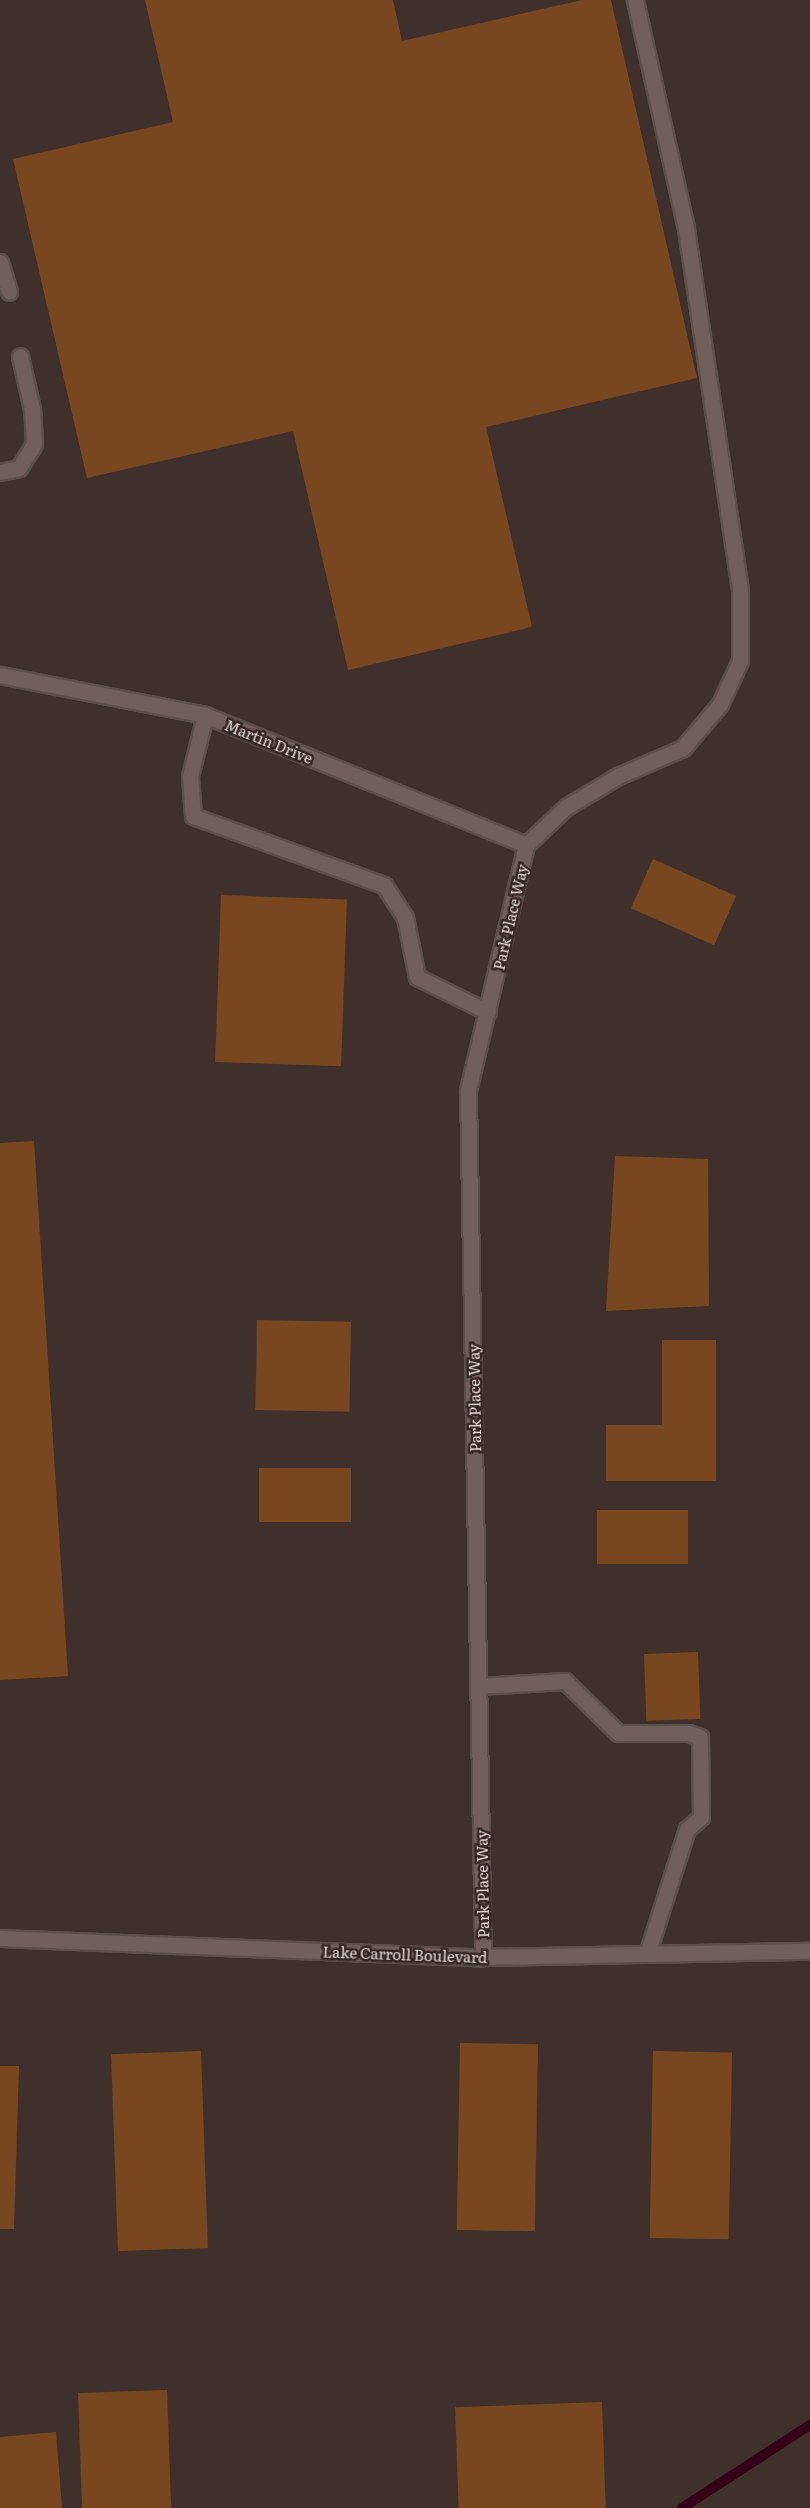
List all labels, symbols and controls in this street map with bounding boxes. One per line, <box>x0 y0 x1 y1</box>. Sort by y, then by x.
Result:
street label: Martin Drive <box>222 715 316 767</box>
street label: Park Place Way <box>489 862 531 972</box>
street label: Park Place Way <box>464 1344 484 1452</box>
street label: Park Place Way <box>472 1830 492 1938</box>
street label: Lake Carroll Boulevard <box>322 1942 488 1966</box>

